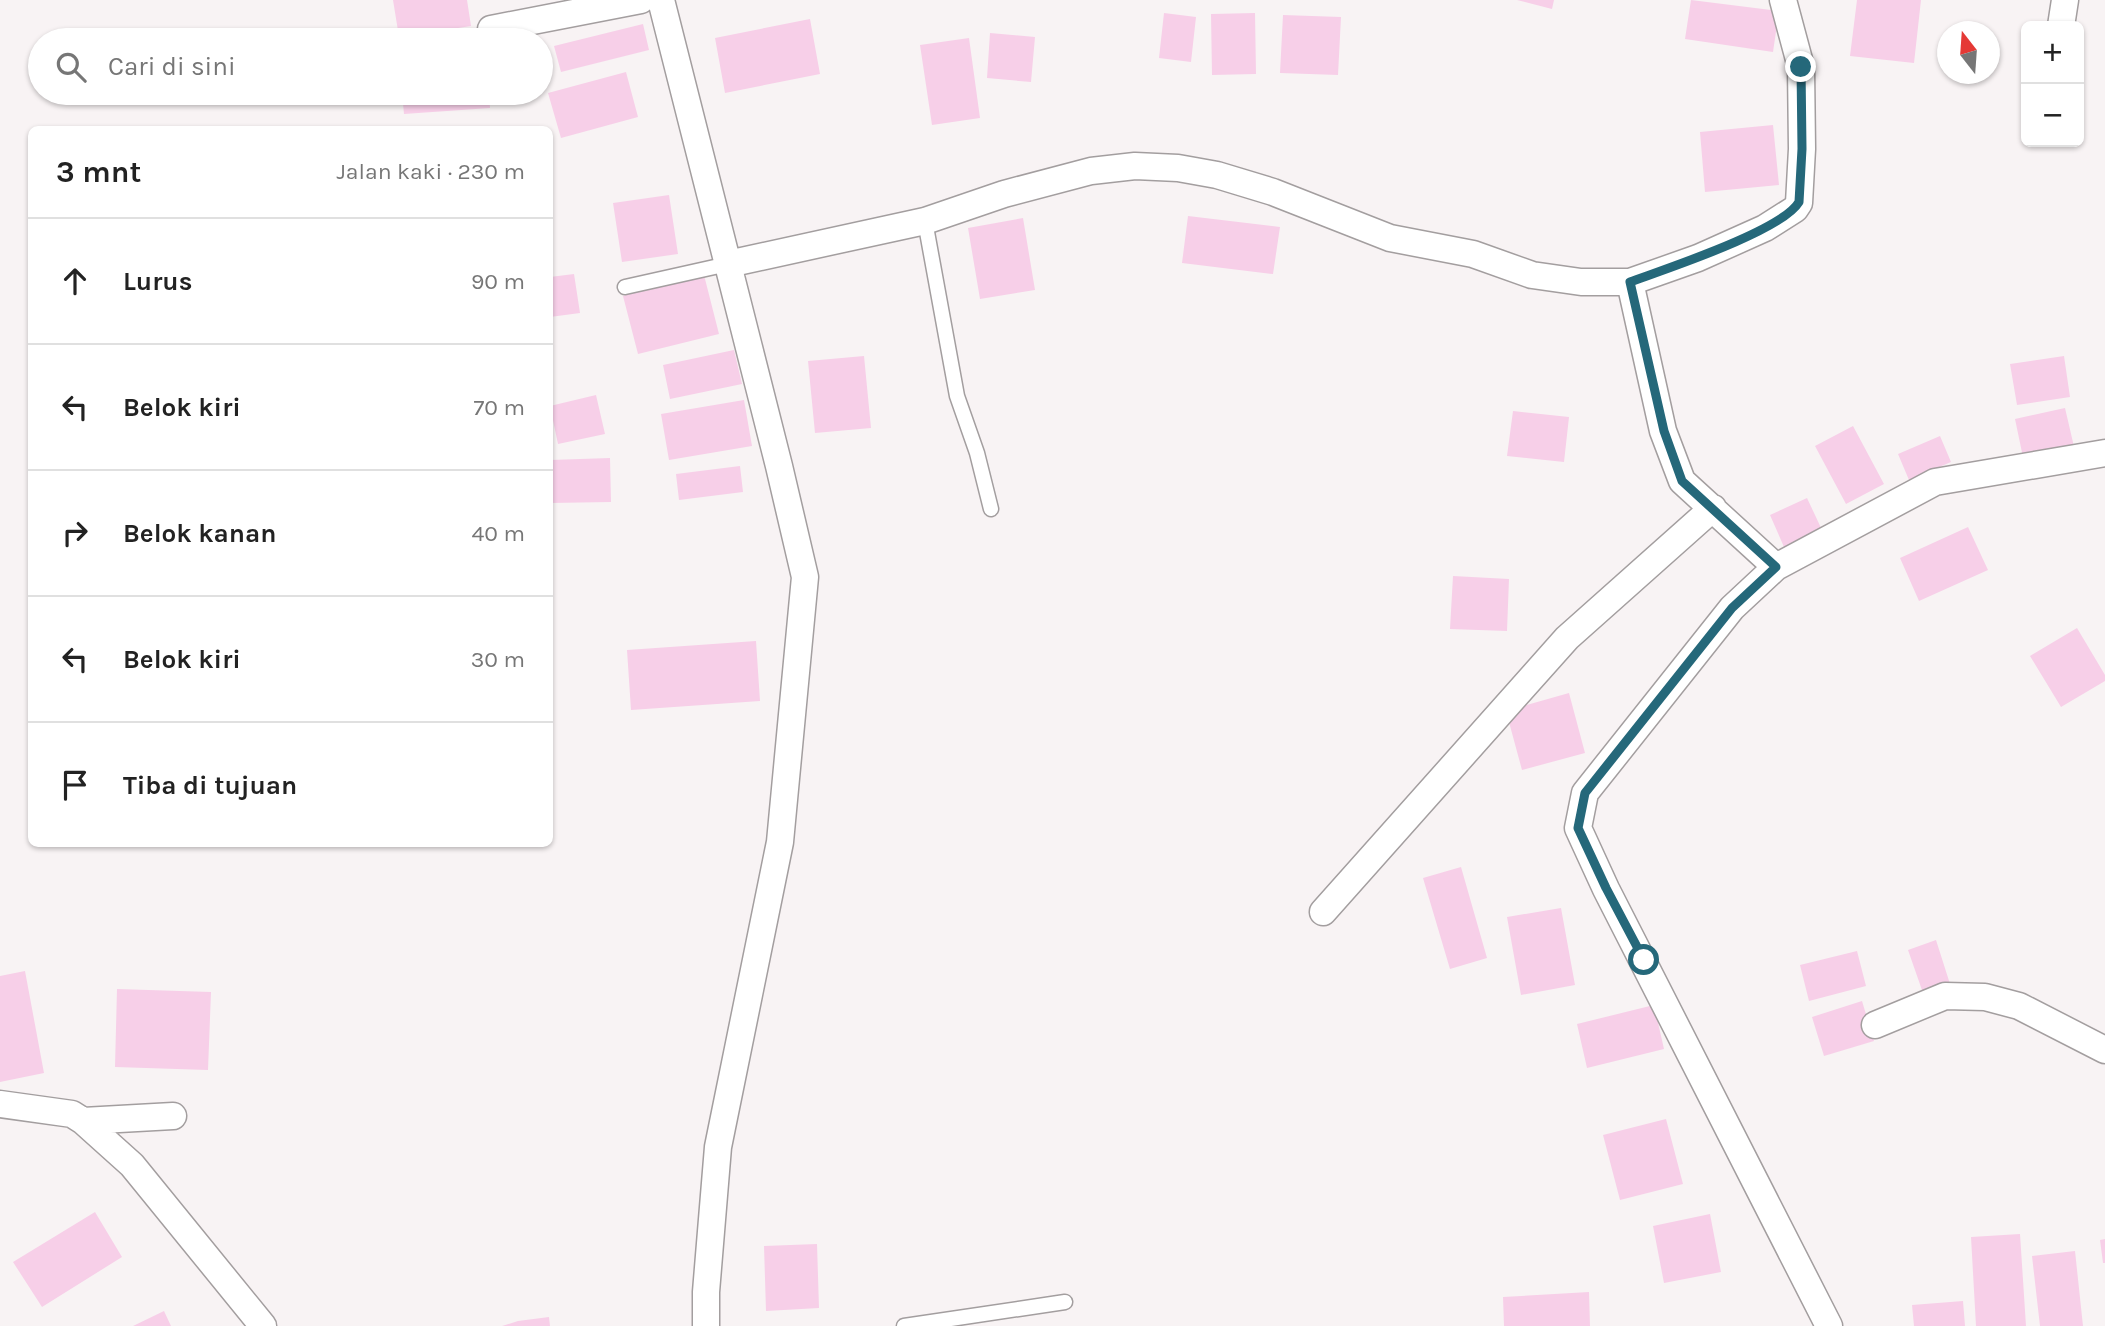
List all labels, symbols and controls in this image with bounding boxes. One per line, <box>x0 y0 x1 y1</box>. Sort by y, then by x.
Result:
north arrow <box>1937 21 2000 84</box>
map controls <box>2021 21 2084 147</box>
button: + <box>2021 21 2084 84</box>
search box <box>28 28 553 105</box>
icon: search <box>52 48 90 86</box>
text: Cari di sini <box>108 51 236 82</box>
route end <box>1785 51 1816 82</box>
button: − <box>2021 84 2084 147</box>
text: 3 mnt <box>56 154 141 190</box>
text: Jalan kaki · 230 m <box>337 158 525 185</box>
icon: ahead <box>56 262 94 300</box>
text: Lurus <box>123 266 192 297</box>
text: 90 m <box>471 268 525 295</box>
icon: left <box>56 388 94 426</box>
text: Belok kiri <box>123 392 241 423</box>
text: 70 m <box>474 394 525 421</box>
icon: right <box>56 514 94 552</box>
text: Belok kanan <box>123 518 276 549</box>
text: 40 m <box>472 520 525 547</box>
icon: left <box>56 640 94 678</box>
text: Belok kiri <box>123 644 241 675</box>
text: 30 m <box>471 646 525 673</box>
icon: arrive <box>56 766 94 804</box>
text: Tiba di tujuan <box>123 770 297 801</box>
route start <box>1628 944 1659 975</box>

